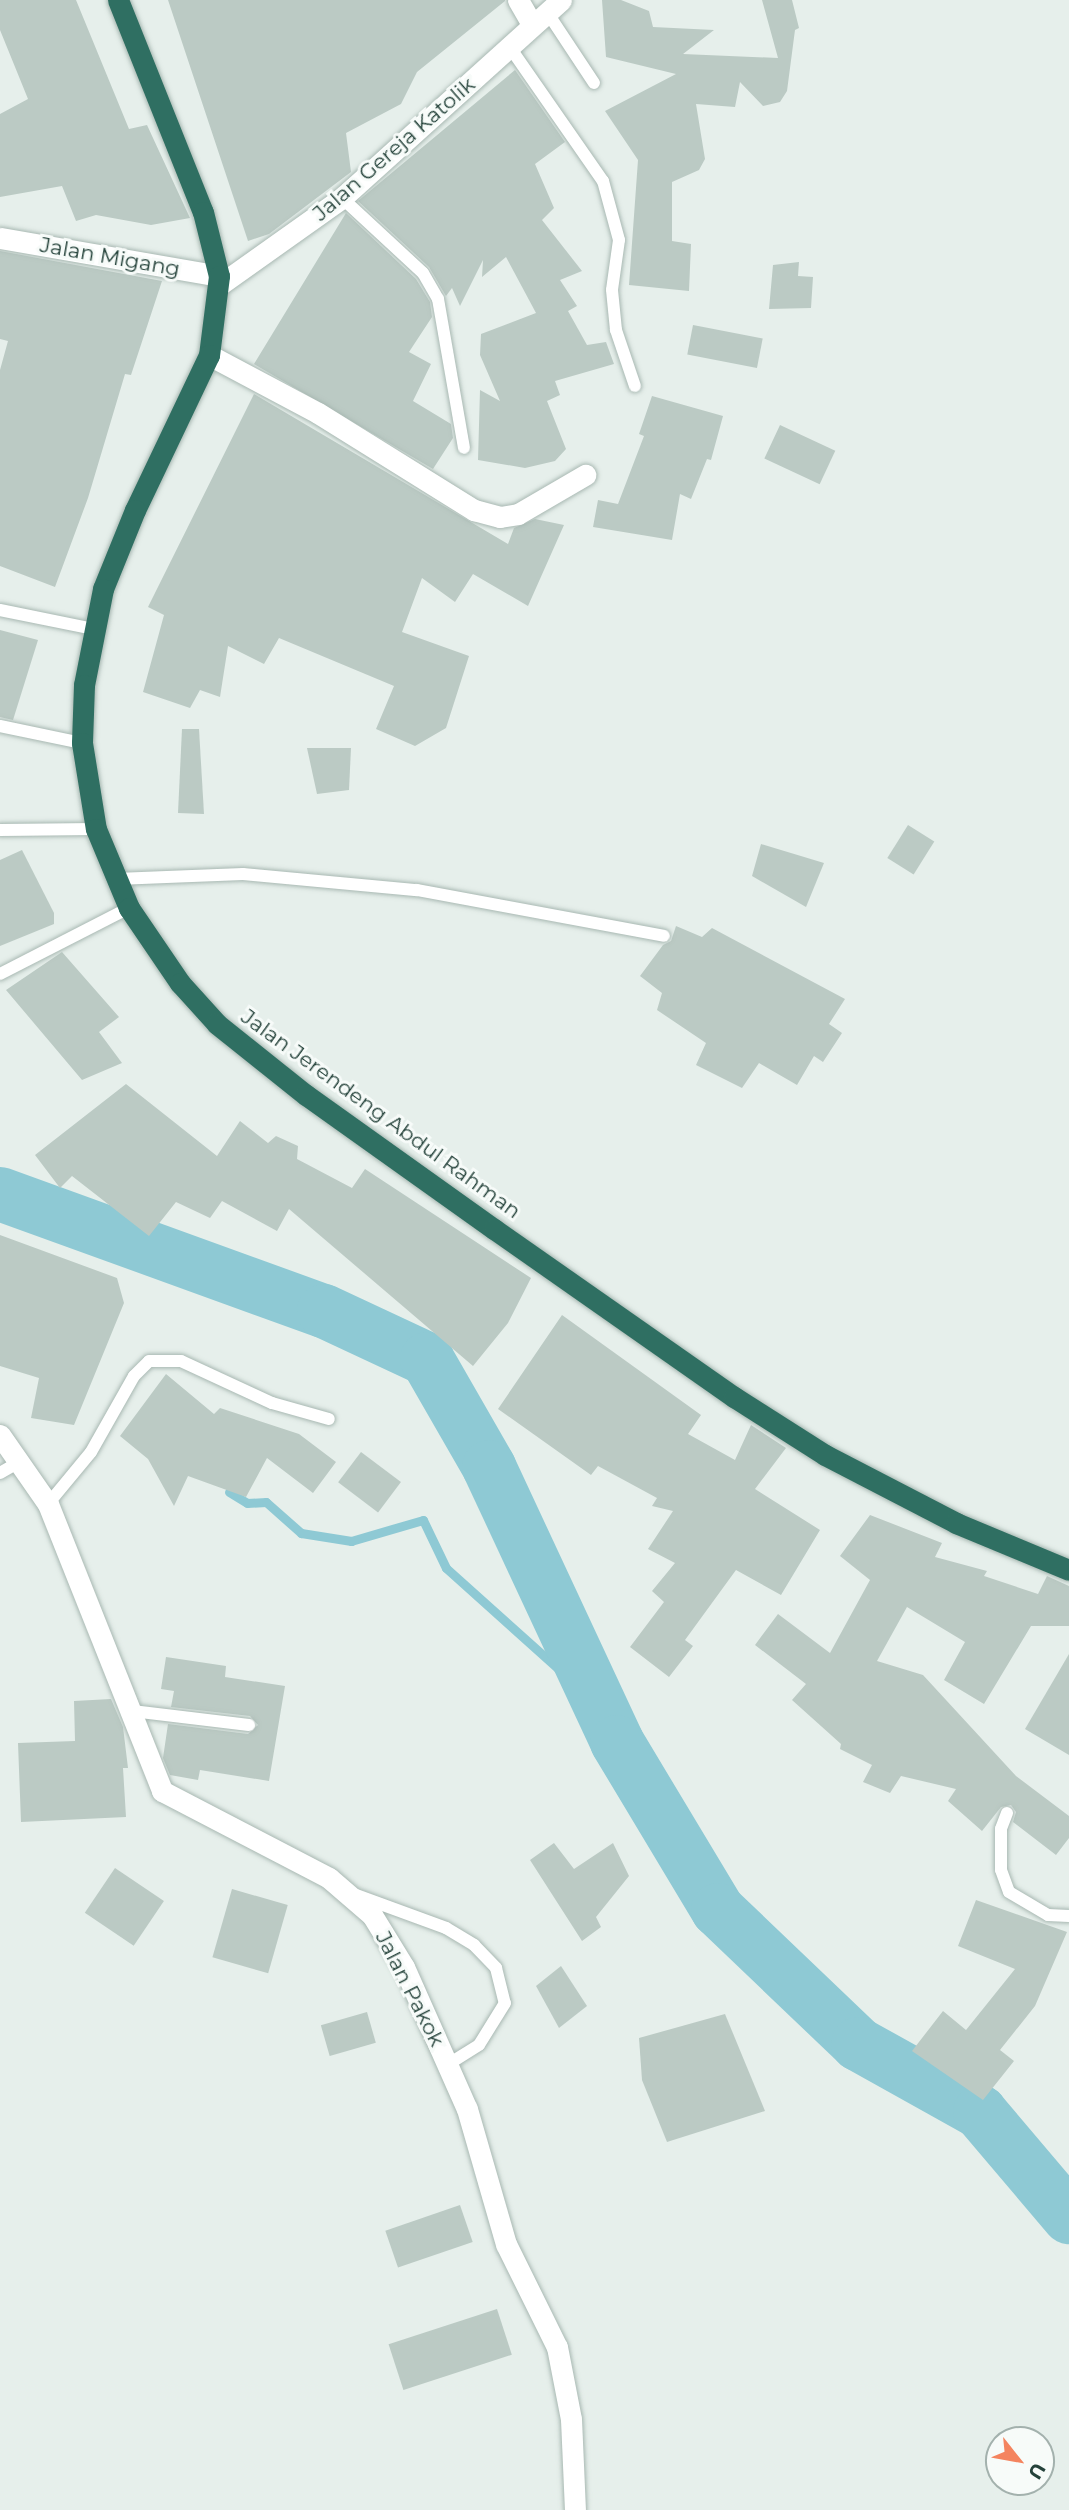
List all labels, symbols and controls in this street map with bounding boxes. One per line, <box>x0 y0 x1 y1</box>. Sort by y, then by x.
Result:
street label: Jalan Gereja Katolik <box>308 72 480 226</box>
street label: Jalan Migang <box>38 232 182 282</box>
street label: Jalan Jerendeng Abdul Rahman <box>236 1004 526 1224</box>
street label: Jalan Pakok <box>370 1927 450 2051</box>
north arrow <box>985 2426 1055 2496</box>
text: U <box>1023 2459 1050 2483</box>

